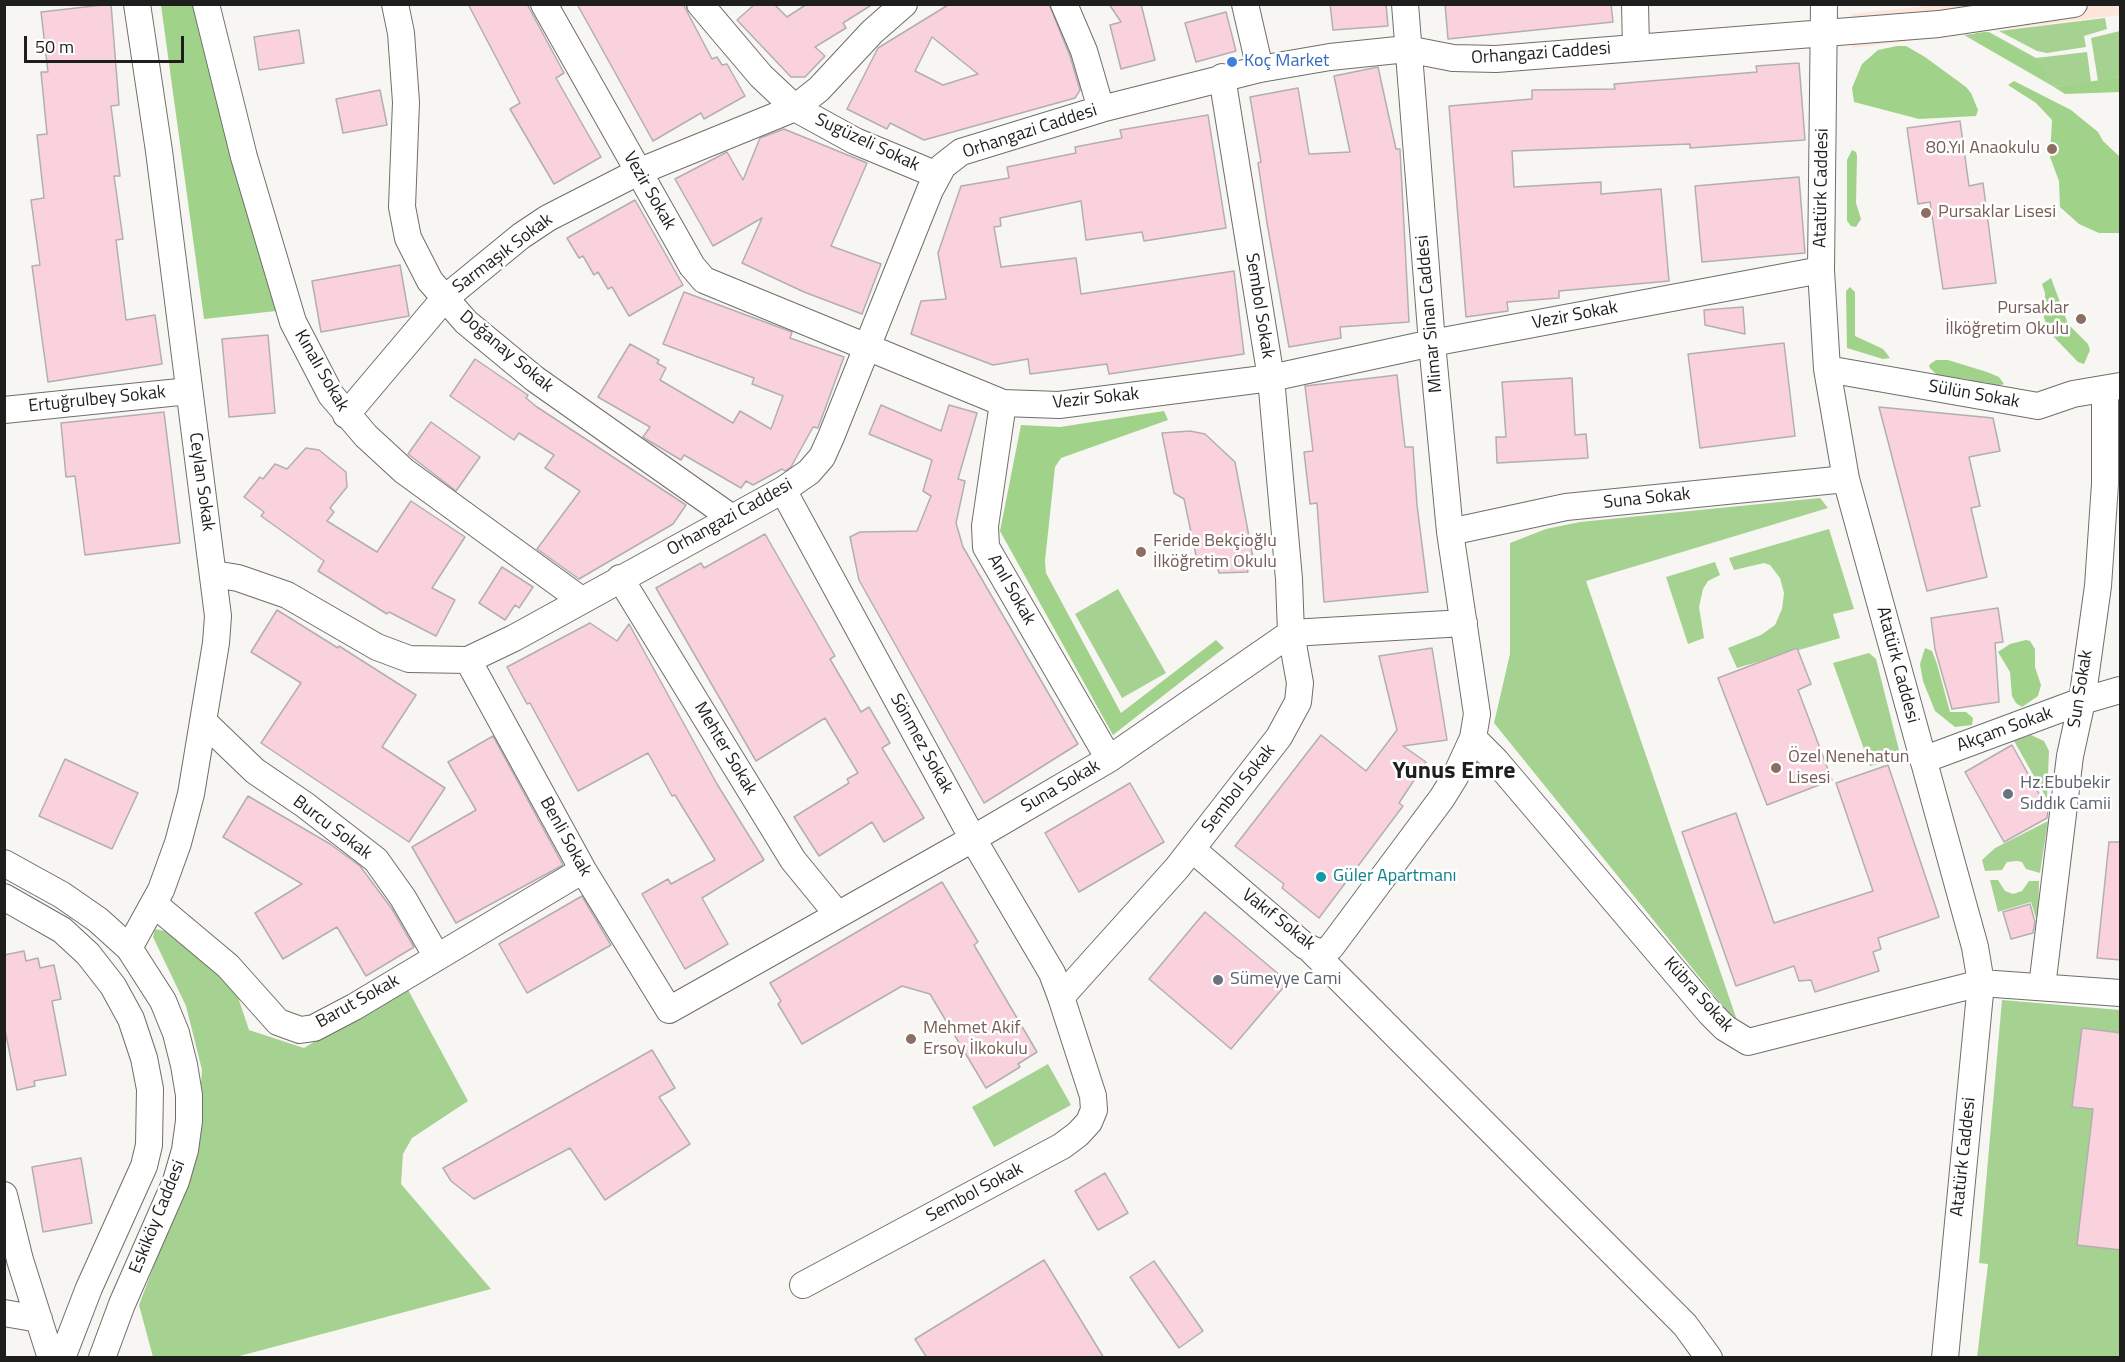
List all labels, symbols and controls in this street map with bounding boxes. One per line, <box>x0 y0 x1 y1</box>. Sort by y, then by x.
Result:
scale bar <box>27 24 188 62</box>
text: 50 m <box>35 33 74 60</box>
street label: Orhangazi Caddesi <box>1470 38 1612 70</box>
place label: Koç Market <box>1244 51 1329 73</box>
marker: Koç Market <box>1225 55 1239 69</box>
street label: Orhangazi Caddesi <box>960 100 1100 164</box>
street label: Sugüzeli Sokak <box>811 109 923 177</box>
street label: Atatürk Caddesi <box>1810 128 1834 248</box>
place label: 80.Yıl Anaokulu <box>1926 138 2040 160</box>
marker: 80.Yıl Anaokulu <box>2045 142 2059 156</box>
street label: Vezir Sokak <box>618 148 680 234</box>
place label: Pursaklar Lisesi <box>1938 202 2056 224</box>
marker: Pursaklar Lisesi <box>1919 206 1933 220</box>
street label: Sarmaşık Sokak <box>449 209 557 299</box>
street label: Mimar Sinan Caddesi <box>1412 234 1448 394</box>
street label: Sembol Sokak <box>1240 252 1278 360</box>
street label: Vezir Sokak <box>1530 297 1620 335</box>
place label: Pursaklar İlköğretim Okulu <box>1945 298 2069 340</box>
street label: Doğanay Sokak <box>455 306 557 398</box>
marker: Pursaklar İlköğretim Okulu <box>2074 312 2088 326</box>
street label: Kınalı Sokak <box>289 326 353 416</box>
street label: Sülün Sokak <box>1927 376 2021 414</box>
street label: Ertuğrulbey Sokak <box>27 382 167 418</box>
street label: Vezir Sokak <box>1052 384 1140 414</box>
street label: Ceylan Sokak <box>183 431 219 533</box>
street label: Orhangazi Caddesi <box>664 475 796 561</box>
street label: Suna Sokak <box>1602 484 1692 514</box>
place label: Feride Bekçioğlu İlköğretim Okulu <box>1153 531 1277 574</box>
marker: Feride Bekçioğlu İlköğretim Okulu <box>1134 545 1148 559</box>
street label: Anıl Sokak <box>982 551 1040 629</box>
street label: Atatürk Caddesi <box>1871 604 1923 726</box>
street label: Sun Sokak <box>2064 649 2098 729</box>
street label: Sönmez Sokak <box>885 690 957 798</box>
street label: Mehter Sokak <box>689 699 761 799</box>
street label: Akçam Sokak <box>1954 703 2056 757</box>
street label: Sembol Sokak <box>1198 740 1280 838</box>
place label: Özel Nenehatun Lisesi <box>1788 747 1909 789</box>
street label: Suna Sokak <box>1018 756 1104 818</box>
district label: Yunus Emre <box>1392 758 1516 786</box>
marker: Özel Nenehatun Lisesi <box>1769 761 1783 775</box>
place label: Hz.Ebubekir Sıddık Camii <box>2020 773 2111 816</box>
marker: Hz.Ebubekir Sıddık Camii <box>2001 787 2015 801</box>
street label: Burcu Sokak <box>288 791 376 865</box>
street label: Benli Sokak <box>534 794 596 880</box>
place label: Güler Apartmanı <box>1333 866 1457 888</box>
marker: Güler Apartmanı <box>1314 870 1328 884</box>
street label: Vakıf Sokak <box>1237 885 1319 955</box>
street label: Kübra Sokak <box>1659 953 1737 1037</box>
place label: Sümeyye Cami <box>1230 969 1341 991</box>
street label: Barut Sokak <box>313 970 403 1034</box>
marker: Sümeyye Cami <box>1211 973 1225 987</box>
place label: Mehmet Akif Ersoy İlkokulu <box>923 1018 1028 1060</box>
marker: Mehmet Akif Ersoy İlkokulu <box>904 1032 918 1046</box>
street label: Atatürk Caddesi <box>1947 1096 1981 1218</box>
street label: Eskiköy Caddesi <box>125 1157 191 1277</box>
street label: Sembol Sokak <box>923 1158 1027 1228</box>

